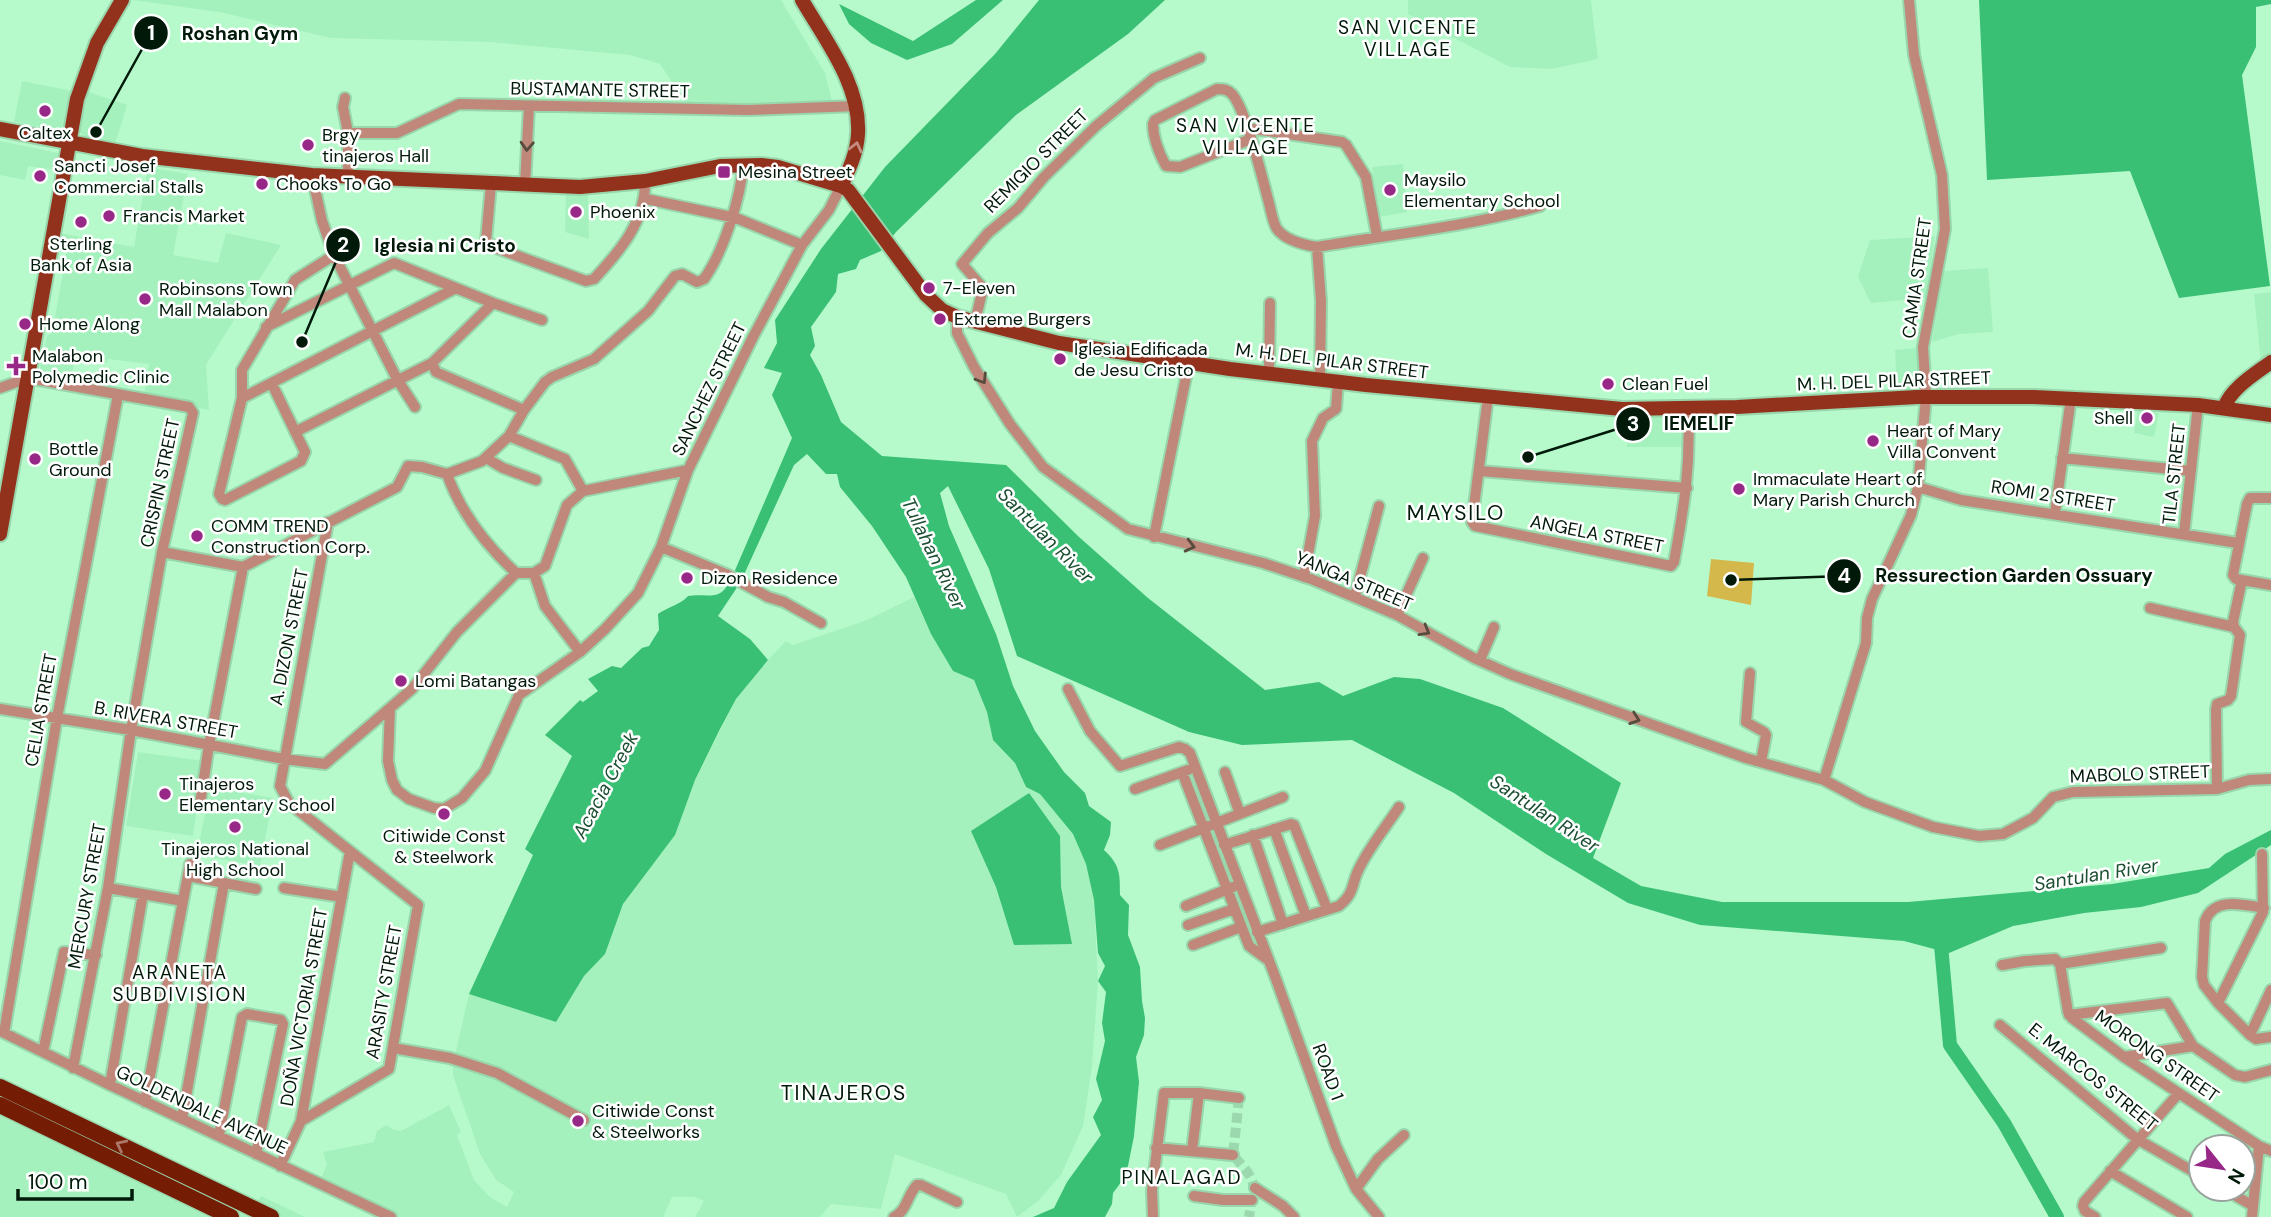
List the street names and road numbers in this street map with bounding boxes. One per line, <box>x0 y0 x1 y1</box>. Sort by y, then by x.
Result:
street label: BUSTAMANTE STREET <box>510 76 690 104</box>
street label: REMIGIO STREET <box>979 104 1093 218</box>
street label: CAMIA STREET <box>1897 216 1937 340</box>
street label: SANCHEZ STREET <box>666 318 752 460</box>
street label: M. H. DEL PILAR STREET <box>1234 337 1430 385</box>
street label: M. H. DEL PILAR STREET <box>1797 366 1991 396</box>
street label: CRISPIN STREET <box>135 416 185 550</box>
street label: TILA STREET <box>2157 422 2191 526</box>
street label: ROMI 2 STREET <box>1989 474 2117 518</box>
street label: ANGELA STREET <box>1528 509 1666 559</box>
street label: YANGA STREET <box>1292 545 1416 617</box>
street label: A. DIZON STREET <box>264 567 314 707</box>
street label: CELIA STREET <box>19 651 63 769</box>
street label: B. RIVERA STREET <box>92 696 240 744</box>
street label: MABOLO STREET <box>2069 760 2211 788</box>
street label: MERCURY STREET <box>62 821 112 971</box>
street label: DOÑA VICTORIA STREET <box>275 906 333 1108</box>
street label: ARASITY STREET <box>360 923 408 1061</box>
street label: MORONG STREET <box>2090 1004 2224 1108</box>
street label: E. MARCOS STREET <box>2023 1017 2163 1137</box>
street label: ROAD 1 <box>1307 1040 1349 1104</box>
street label: GOLDENDALE AVENUE <box>112 1060 292 1160</box>

